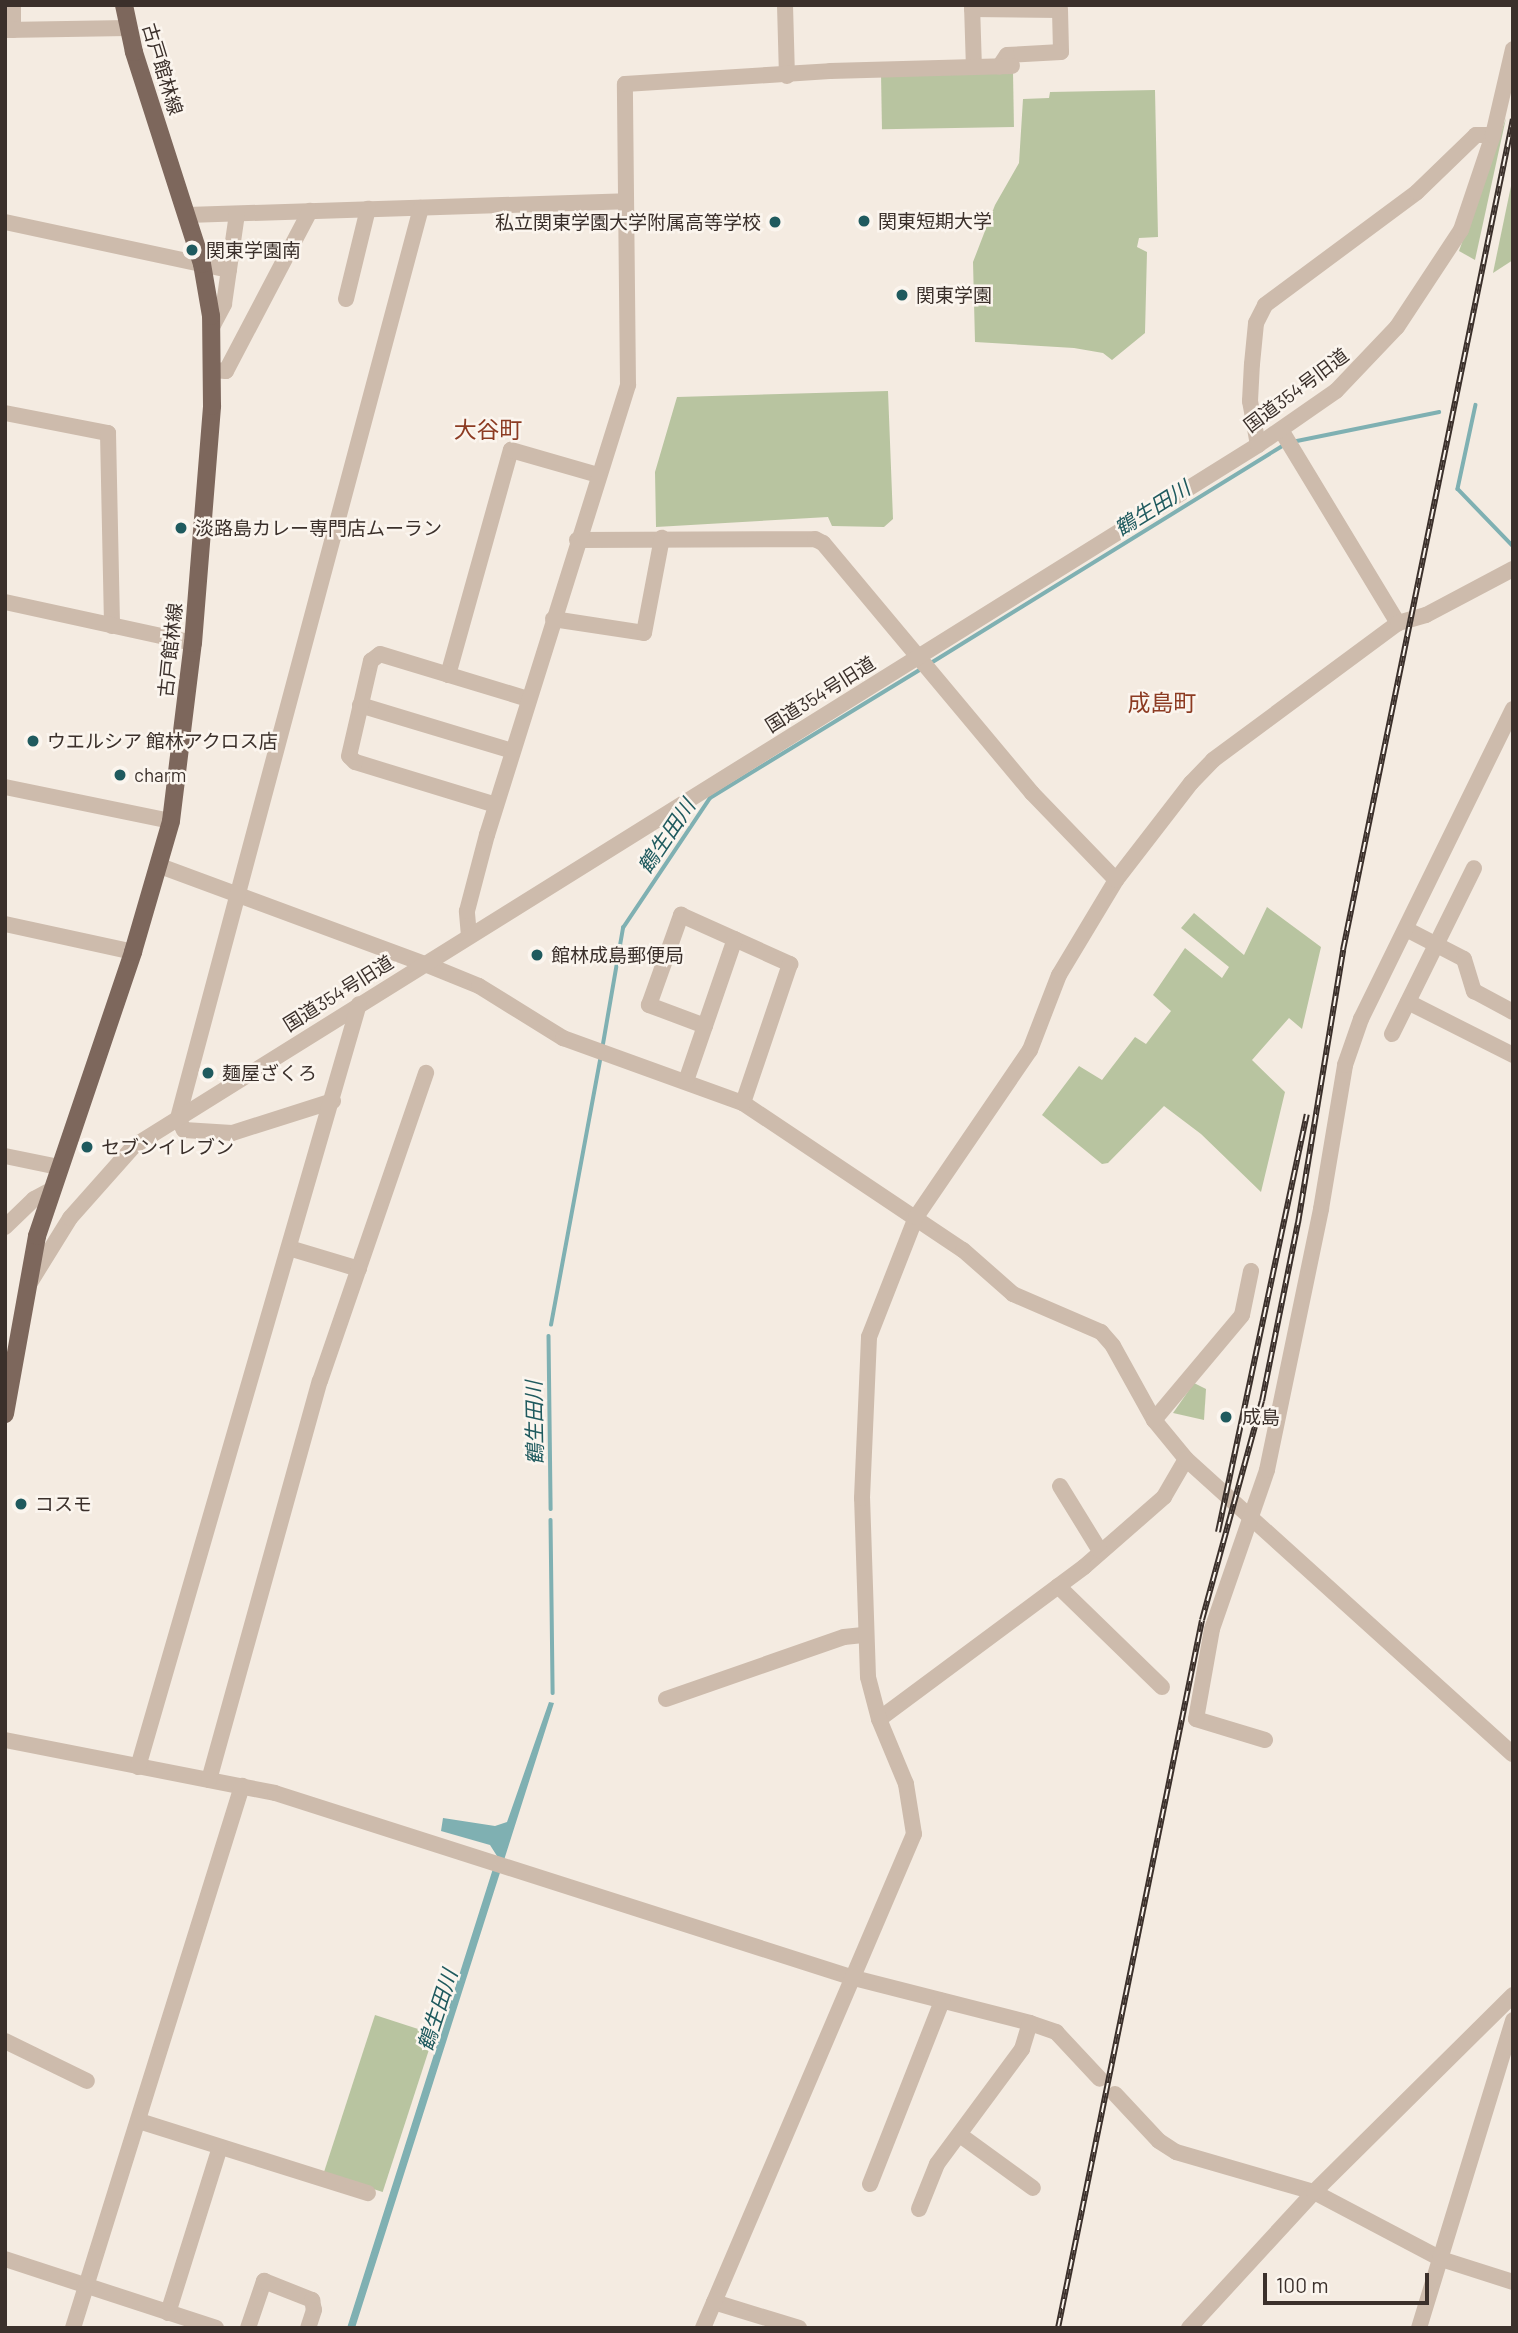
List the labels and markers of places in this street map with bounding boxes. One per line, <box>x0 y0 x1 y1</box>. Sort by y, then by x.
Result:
place label: 関東短期大学 <box>878 210 992 232</box>
place label: 私立関東学園大学附属高等学校 <box>495 211 761 233</box>
marker: 関東短期大学 <box>856 213 872 229</box>
marker: 私立関東学園大学附属高等学校 <box>767 214 783 230</box>
place label: 関東学園南 <box>206 239 301 261</box>
marker: 関東学園南 <box>184 242 200 258</box>
place label: 関東学園 <box>916 284 992 306</box>
marker: 関東学園 <box>894 287 910 303</box>
place label: 淡路島カレー専門店ムーラン <box>195 517 442 539</box>
marker: 淡路島カレー専門店ムーラン <box>173 520 189 536</box>
place label: ウエルシア 館林アクロス店 <box>47 730 279 752</box>
marker: ウエルシア 館林アクロス店 <box>25 733 41 749</box>
place label: charm <box>134 764 186 786</box>
marker: charm <box>112 767 128 783</box>
place label: 館林成島郵便局 <box>551 944 684 966</box>
marker: 館林成島郵便局 <box>529 947 545 963</box>
place label: 麺屋ざくろ <box>222 1062 317 1084</box>
marker: 麺屋ざくろ <box>200 1065 216 1081</box>
place label: セブンイレブン <box>101 1136 234 1158</box>
marker: セブンイレブン <box>79 1139 95 1155</box>
place label: 成島 <box>1242 1406 1280 1428</box>
marker: 成島 <box>1216 1407 1236 1427</box>
place label: コスモ <box>35 1493 92 1515</box>
marker: コスモ <box>13 1496 29 1512</box>

